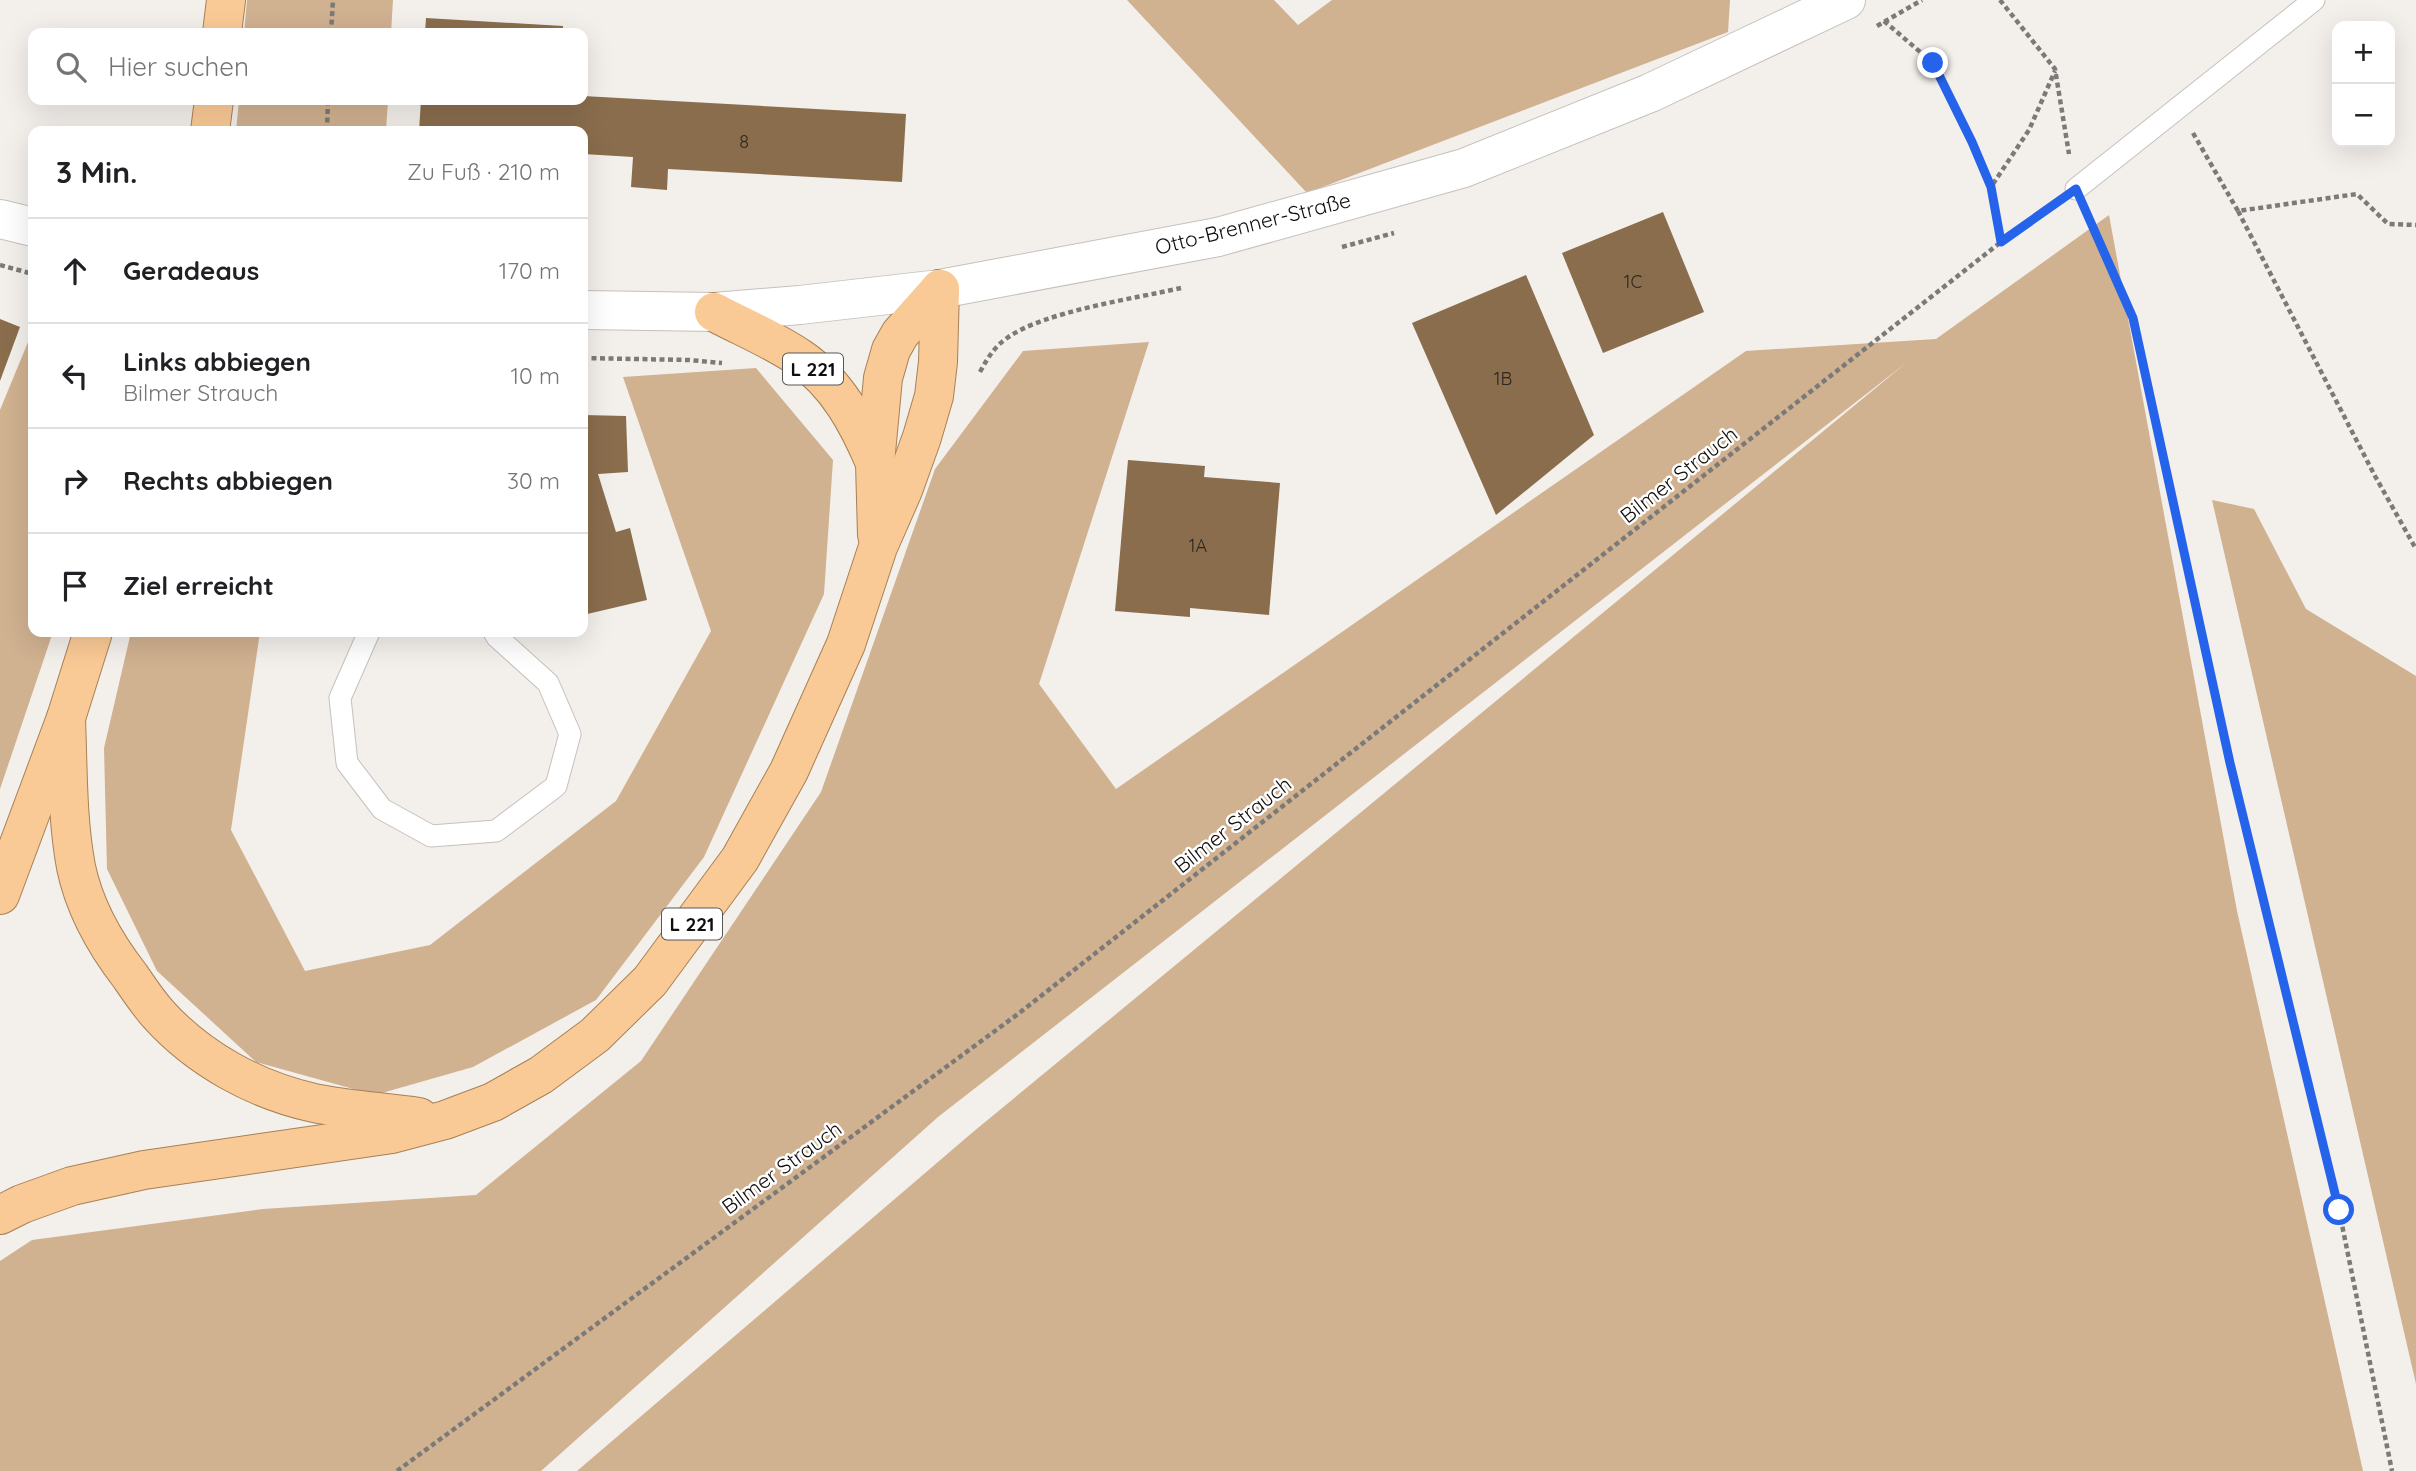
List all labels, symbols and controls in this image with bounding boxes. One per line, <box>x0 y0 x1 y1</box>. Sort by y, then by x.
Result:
map controls <box>2332 21 2395 147</box>
button: + <box>2332 21 2395 84</box>
search box <box>28 28 588 105</box>
route end <box>1917 47 1948 78</box>
icon: search <box>52 48 90 86</box>
text: Hier suchen <box>108 50 249 83</box>
button: − <box>2332 84 2395 147</box>
house number: 8 <box>739 130 749 153</box>
text: 3 Min. <box>56 153 138 191</box>
text: Zu Fuß · 210 m <box>407 157 560 186</box>
street label: Otto-Brenner-Straße <box>1152 186 1353 260</box>
icon: ahead <box>56 252 94 290</box>
text: Geradeaus <box>123 254 259 287</box>
text: 170 m <box>499 256 560 285</box>
house number: 1C <box>1624 270 1642 293</box>
text: Links abbiegen <box>123 345 311 378</box>
road number: L 221 <box>783 354 843 384</box>
icon: left <box>56 357 94 395</box>
text: 10 m <box>511 361 560 390</box>
house number: 1B <box>1494 367 1512 390</box>
text: Bilmer Strauch <box>123 378 278 407</box>
street label: Bilmer Strauch <box>1614 420 1742 528</box>
icon: right <box>56 462 94 500</box>
text: Rechts abbiegen <box>123 464 333 497</box>
text: 30 m <box>507 466 560 495</box>
house number: 1A <box>1189 534 1208 557</box>
icon: arrive <box>56 567 94 605</box>
text: Ziel erreicht <box>123 569 274 602</box>
street label: Bilmer Strauch <box>1168 770 1296 878</box>
road number: L 221 <box>662 908 722 940</box>
street label: Bilmer Strauch <box>716 1115 846 1219</box>
route start <box>2323 1194 2354 1225</box>

